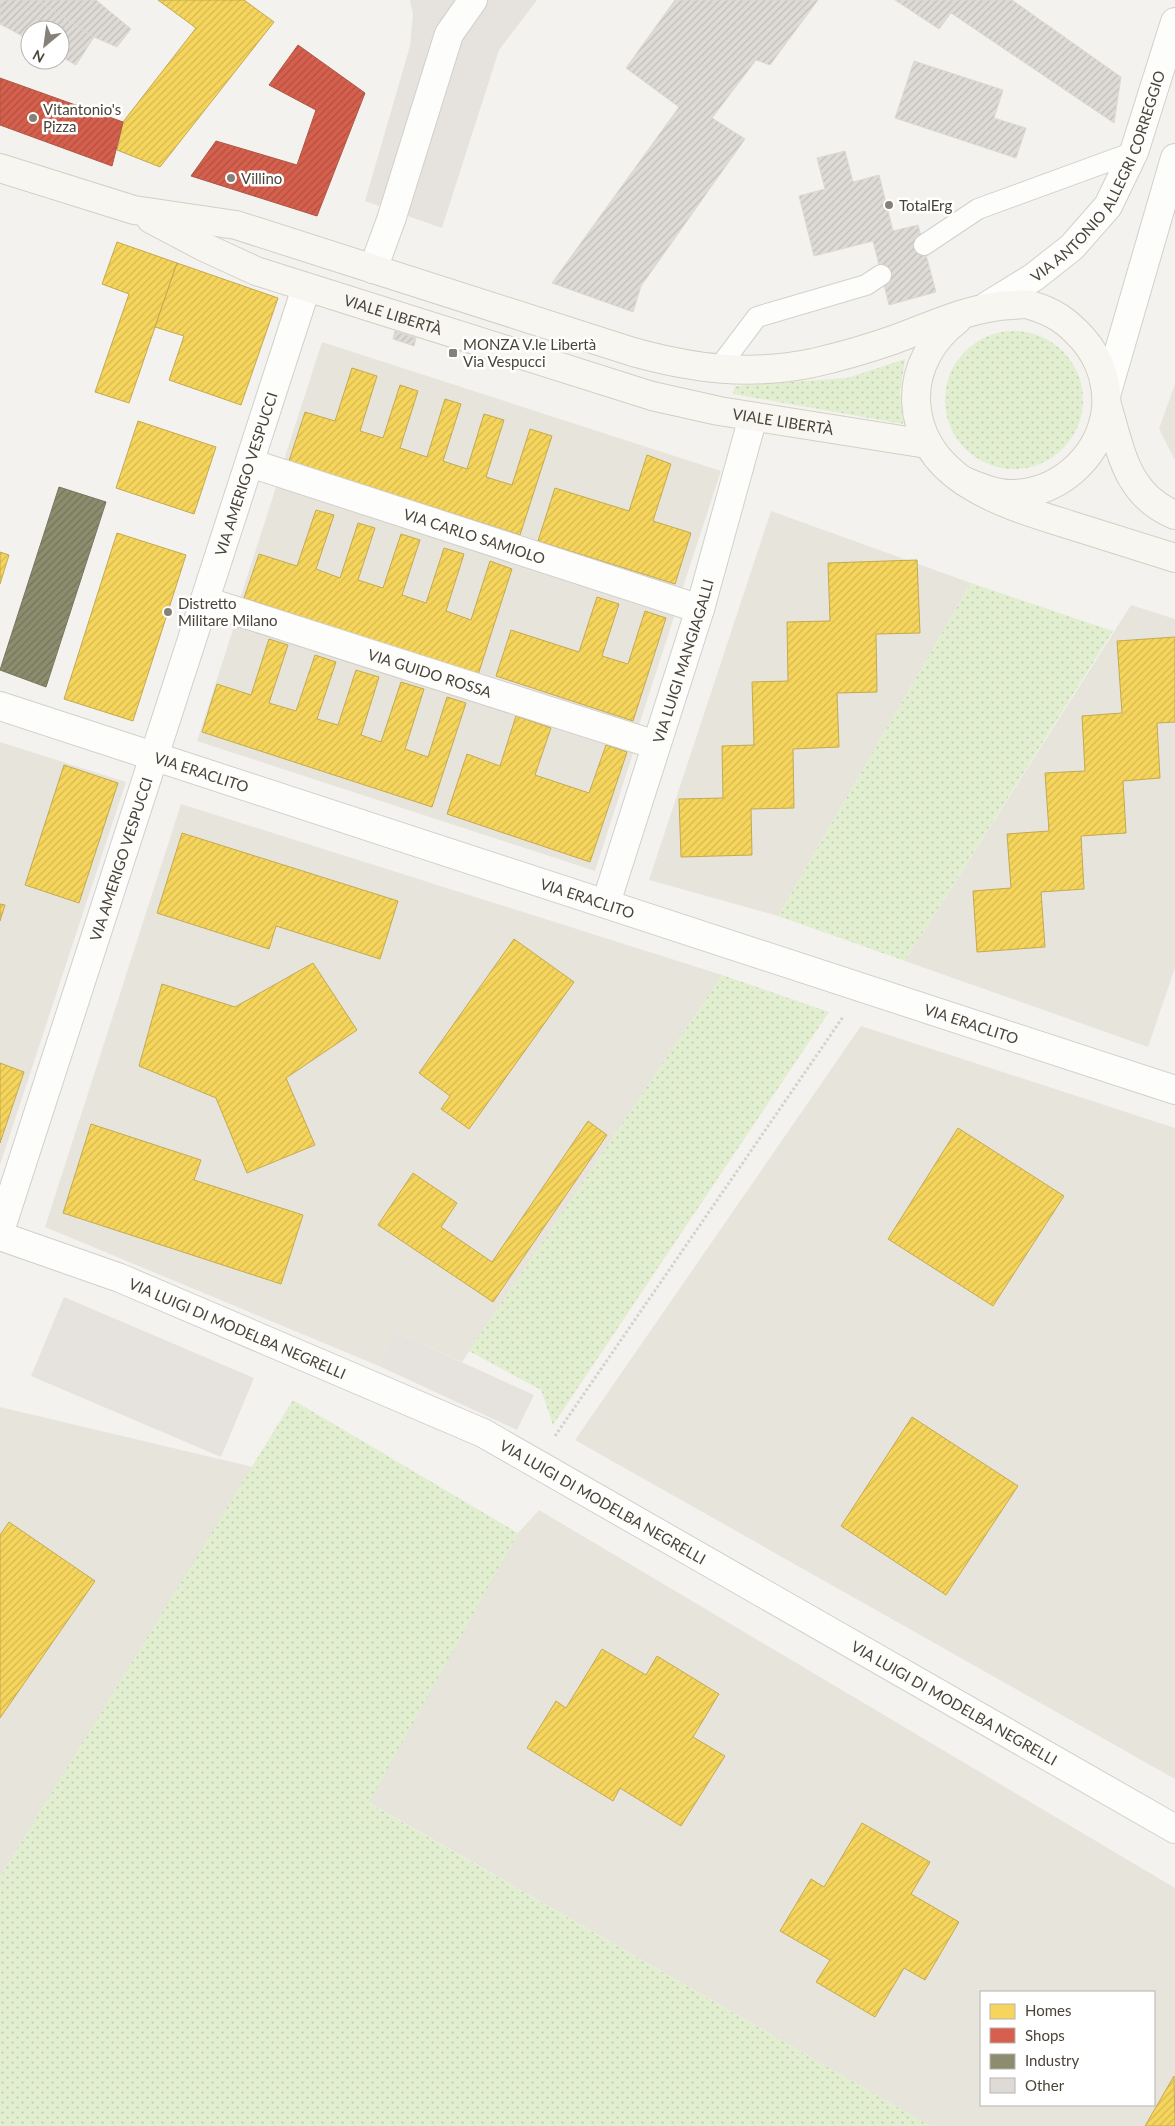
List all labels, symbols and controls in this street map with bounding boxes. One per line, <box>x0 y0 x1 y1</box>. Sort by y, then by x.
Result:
north arrow <box>20 20 70 70</box>
text: N <box>30 47 47 67</box>
street label: VIA ANTONIO ALLEGRI CORREGGIO <box>1027 68 1168 285</box>
place label: Vitantonio's Pizza <box>43 100 121 135</box>
marker: Vitantonio's Pizza <box>27 112 39 124</box>
place label: Villino <box>241 169 282 187</box>
marker: Villino <box>225 172 237 184</box>
place label: TotalErg <box>899 196 952 214</box>
marker: TotalErg <box>883 199 895 211</box>
street label: VIALE LIBERTÀ <box>342 290 445 338</box>
place label: MONZA V.le Libertà Via Vespucci <box>463 335 596 370</box>
marker: MONZA V.le Libertà Via Vespucci <box>447 347 459 359</box>
street label: VIA AMERIGO VESPUCCI <box>211 390 281 558</box>
street label: VIALE LIBERTÀ <box>731 404 836 438</box>
street label: VIA CARLO SAMIOLO <box>401 504 548 567</box>
street label: VIA LUIGI MANGIAGALLI <box>649 577 717 745</box>
place label: Distretto Militare Milano <box>178 594 278 629</box>
marker: Distretto Militare Milano <box>162 606 174 618</box>
street label: VIA GUIDO ROSSA <box>366 645 495 701</box>
street label: VIA ERACLITO <box>152 748 251 796</box>
street label: VIA AMERIGO VESPUCCI <box>86 775 156 943</box>
street label: VIA ERACLITO <box>538 874 637 922</box>
street label: VIA ERACLITO <box>922 1000 1021 1047</box>
street label: VIA LUIGI DI MODELBA NEGRELLI <box>126 1274 349 1382</box>
street label: VIA LUIGI DI MODELBA NEGRELLI <box>497 1436 709 1568</box>
street label: VIA LUIGI DI MODELBA NEGRELLI <box>848 1637 1061 1769</box>
legend <box>980 1991 1155 2106</box>
text: Homes <box>1025 2001 1071 2019</box>
text: Shops <box>1025 2026 1065 2044</box>
text: Industry <box>1025 2051 1080 2069</box>
text: Other <box>1025 2076 1065 2094</box>

